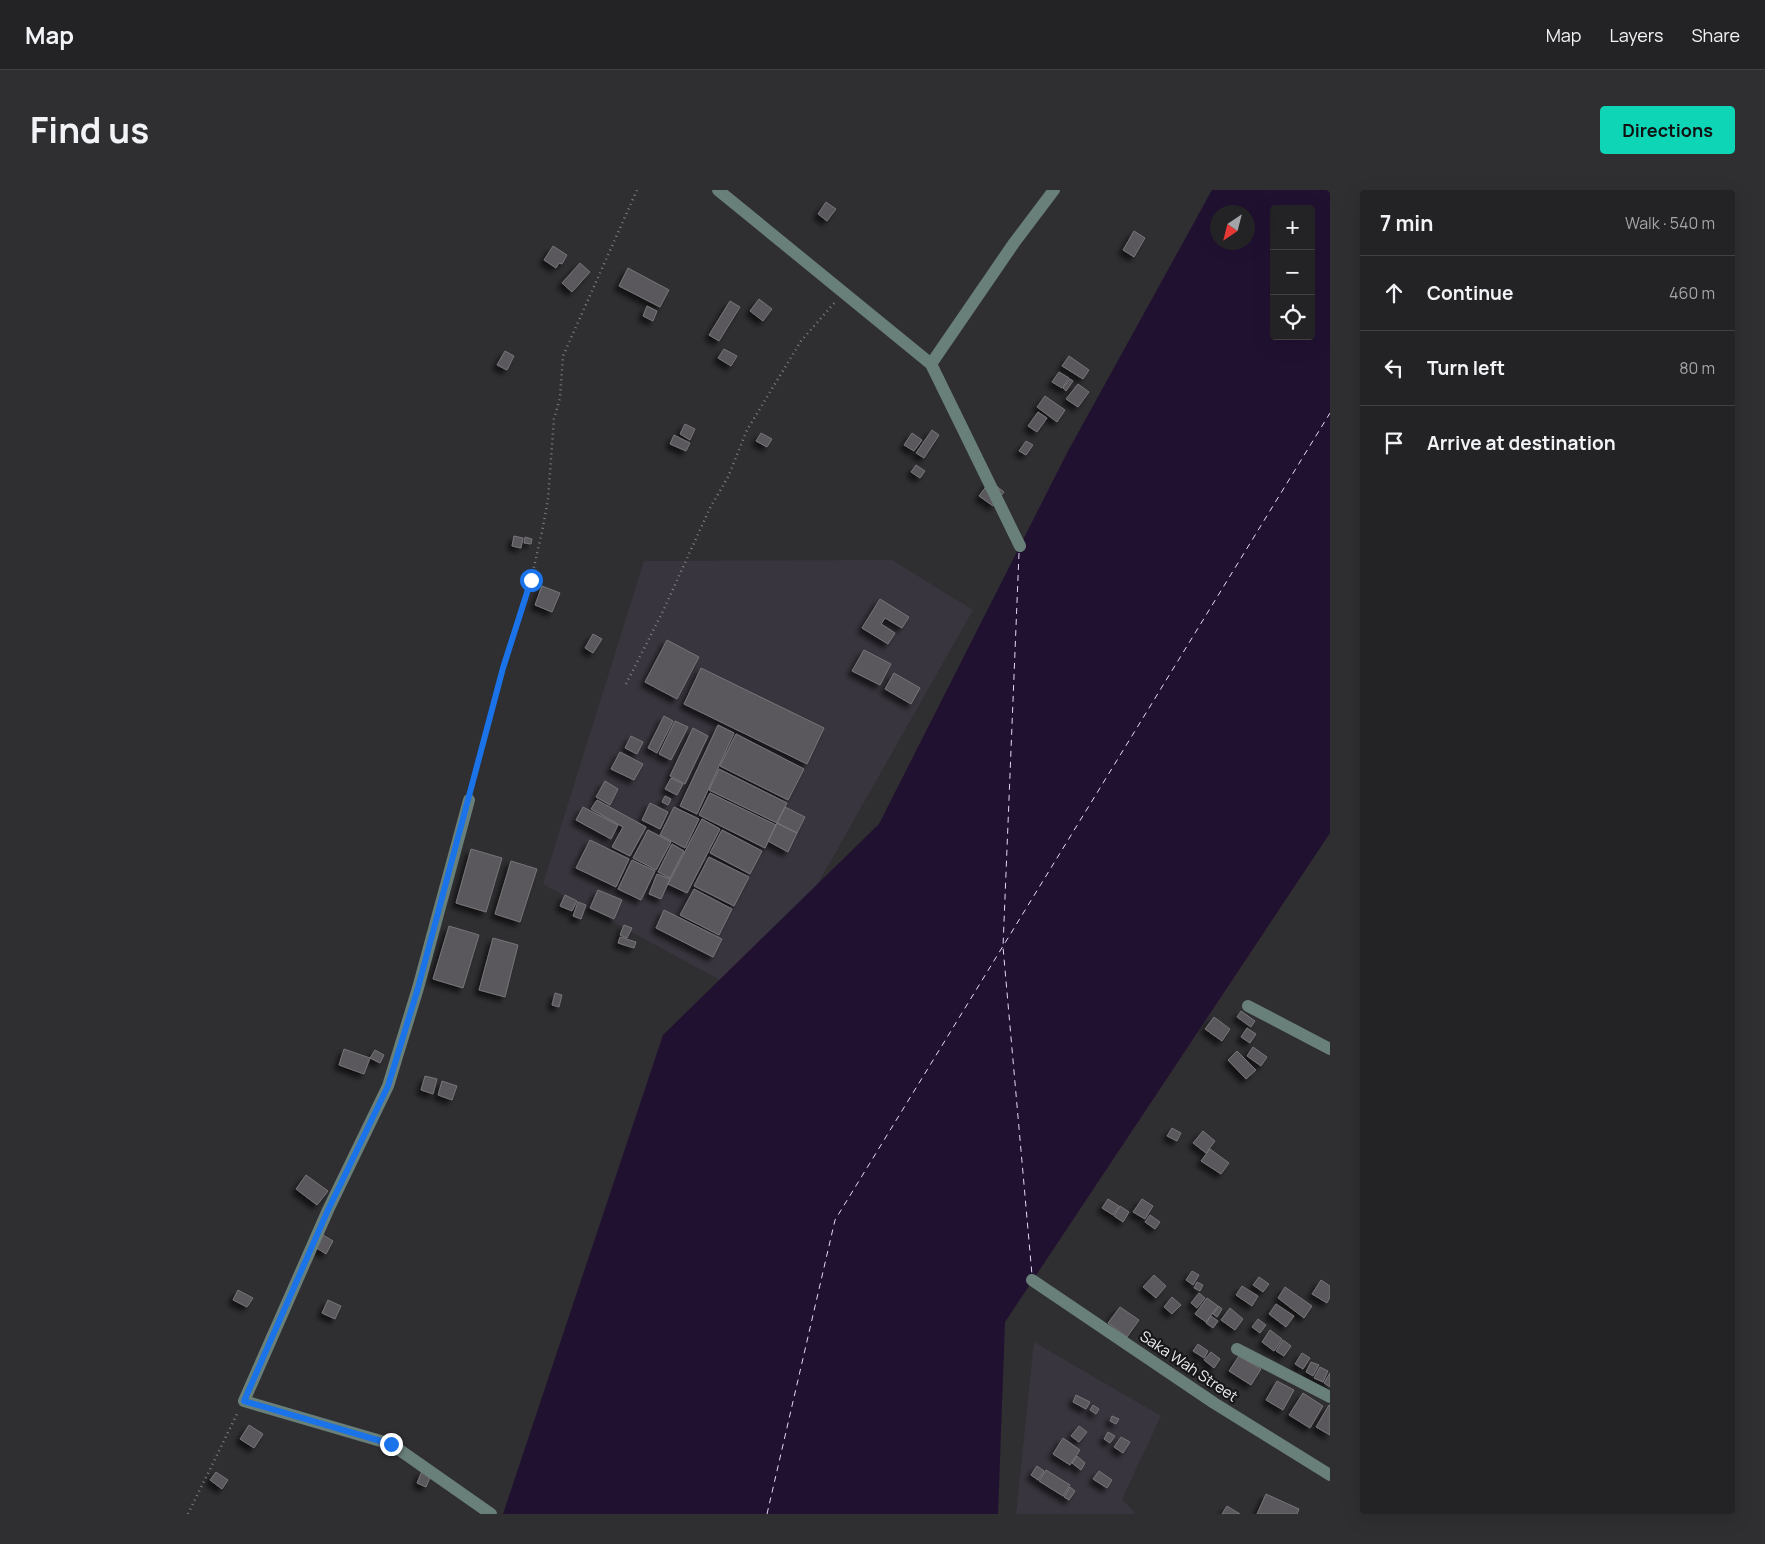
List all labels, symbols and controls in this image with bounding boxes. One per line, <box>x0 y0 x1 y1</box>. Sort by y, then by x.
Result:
text: Map <box>25 18 74 51</box>
text: Map <box>1546 23 1581 47</box>
text: Layers <box>1609 23 1663 47</box>
text: Share <box>1691 23 1740 47</box>
text: Find us <box>30 106 149 154</box>
button: Directions <box>1600 106 1735 154</box>
north arrow <box>1210 205 1255 250</box>
map controls <box>1270 205 1315 340</box>
button: + <box>1270 205 1315 250</box>
text: 7 min <box>1380 209 1433 237</box>
text: Walk · 540 m <box>1625 212 1715 234</box>
button: − <box>1270 250 1315 295</box>
icon: ahead <box>1380 279 1408 307</box>
text: Continue <box>1427 280 1513 306</box>
text: 460 m <box>1669 282 1715 304</box>
button: locate <box>1270 295 1315 340</box>
icon: left <box>1380 354 1408 382</box>
text: Turn left <box>1427 355 1505 381</box>
text: 80 m <box>1679 357 1715 379</box>
icon: arrive <box>1380 429 1408 457</box>
text: Arrive at destination <box>1427 430 1616 456</box>
route start <box>520 569 543 592</box>
street label: Saka Wah Street <box>1136 1325 1242 1407</box>
route end <box>380 1433 403 1456</box>

